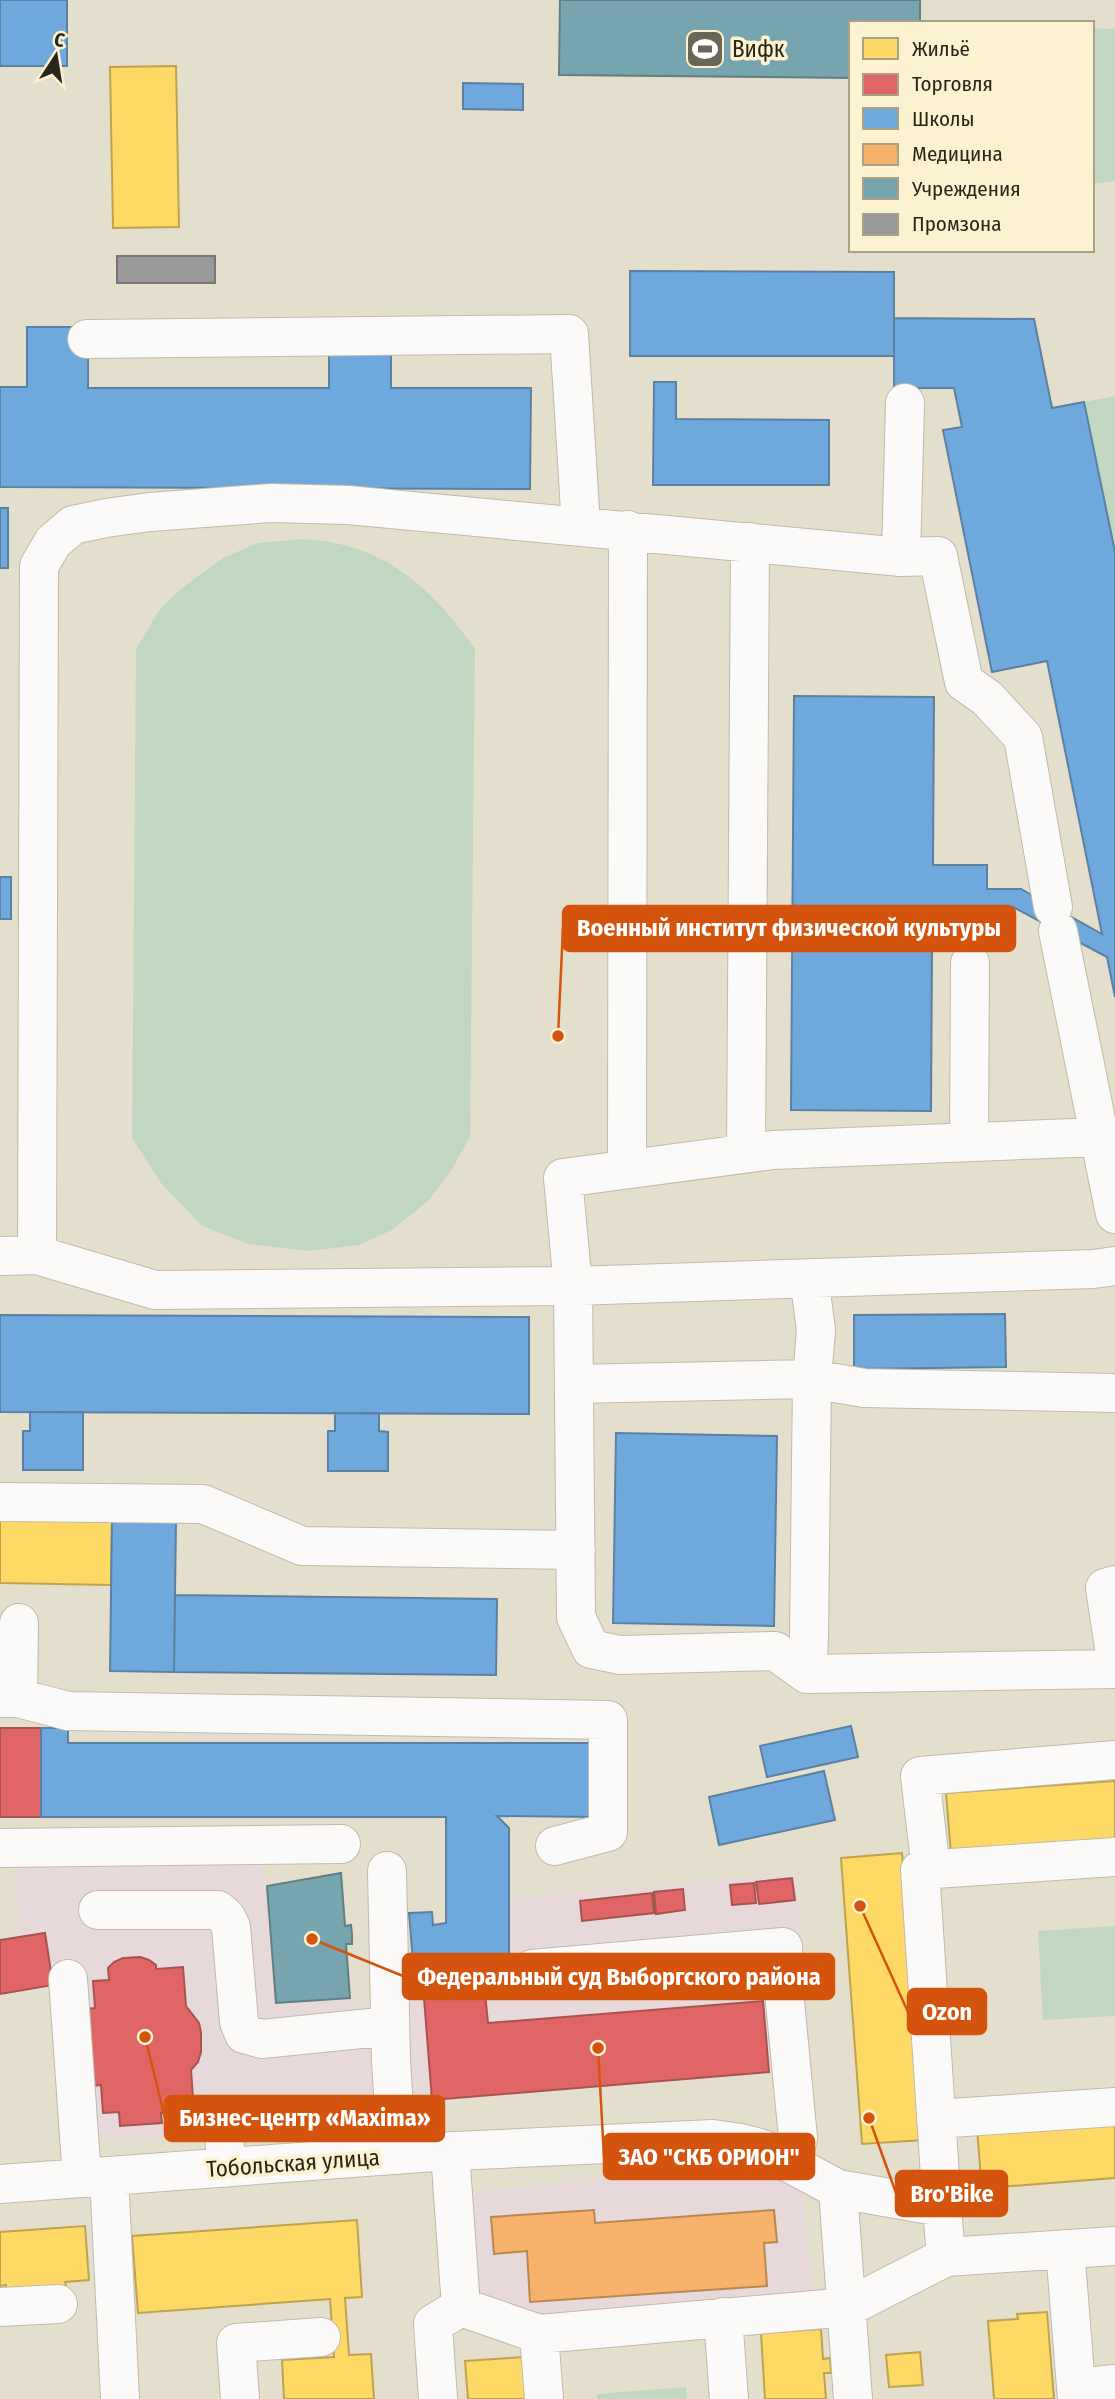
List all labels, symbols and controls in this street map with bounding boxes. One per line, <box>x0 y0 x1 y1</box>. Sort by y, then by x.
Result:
north arrow <box>21 21 91 91</box>
legend <box>849 21 1094 252</box>
text: С <box>52 28 67 52</box>
sports icon: Вифк <box>684 28 726 70</box>
place label: Вифк <box>732 35 785 63</box>
text: Жильё <box>912 36 970 62</box>
text: Торговля <box>912 71 993 97</box>
text: Школы <box>912 106 975 132</box>
text: Медицина <box>912 141 1003 167</box>
text: Учреждения <box>911 176 1021 202</box>
text: Промзона <box>912 211 1001 237</box>
callout: Военный институт физической культуры <box>563 906 1015 951</box>
text: Военный институт физической культуры <box>577 914 1001 942</box>
callout: Федеральный суд Выборгского района <box>403 1954 834 1999</box>
text: Федеральный суд Выборгского района <box>417 1963 821 1991</box>
callout: Ozon <box>908 1989 986 2034</box>
text: Ozon <box>922 1998 972 2026</box>
callout: Бизнес-центр «Maxima» <box>165 2096 444 2141</box>
text: Бизнес-центр «Maxima» <box>179 2104 431 2132</box>
callout: ЗАО "СКБ ОРИОН" <box>604 2134 814 2179</box>
street label: Тобольская улица <box>205 2143 381 2183</box>
text: ЗАО "СКБ ОРИОН" <box>617 2143 800 2171</box>
callout: Bro'Bike <box>896 2171 1007 2216</box>
text: Bro'Bike <box>910 2180 994 2208</box>

